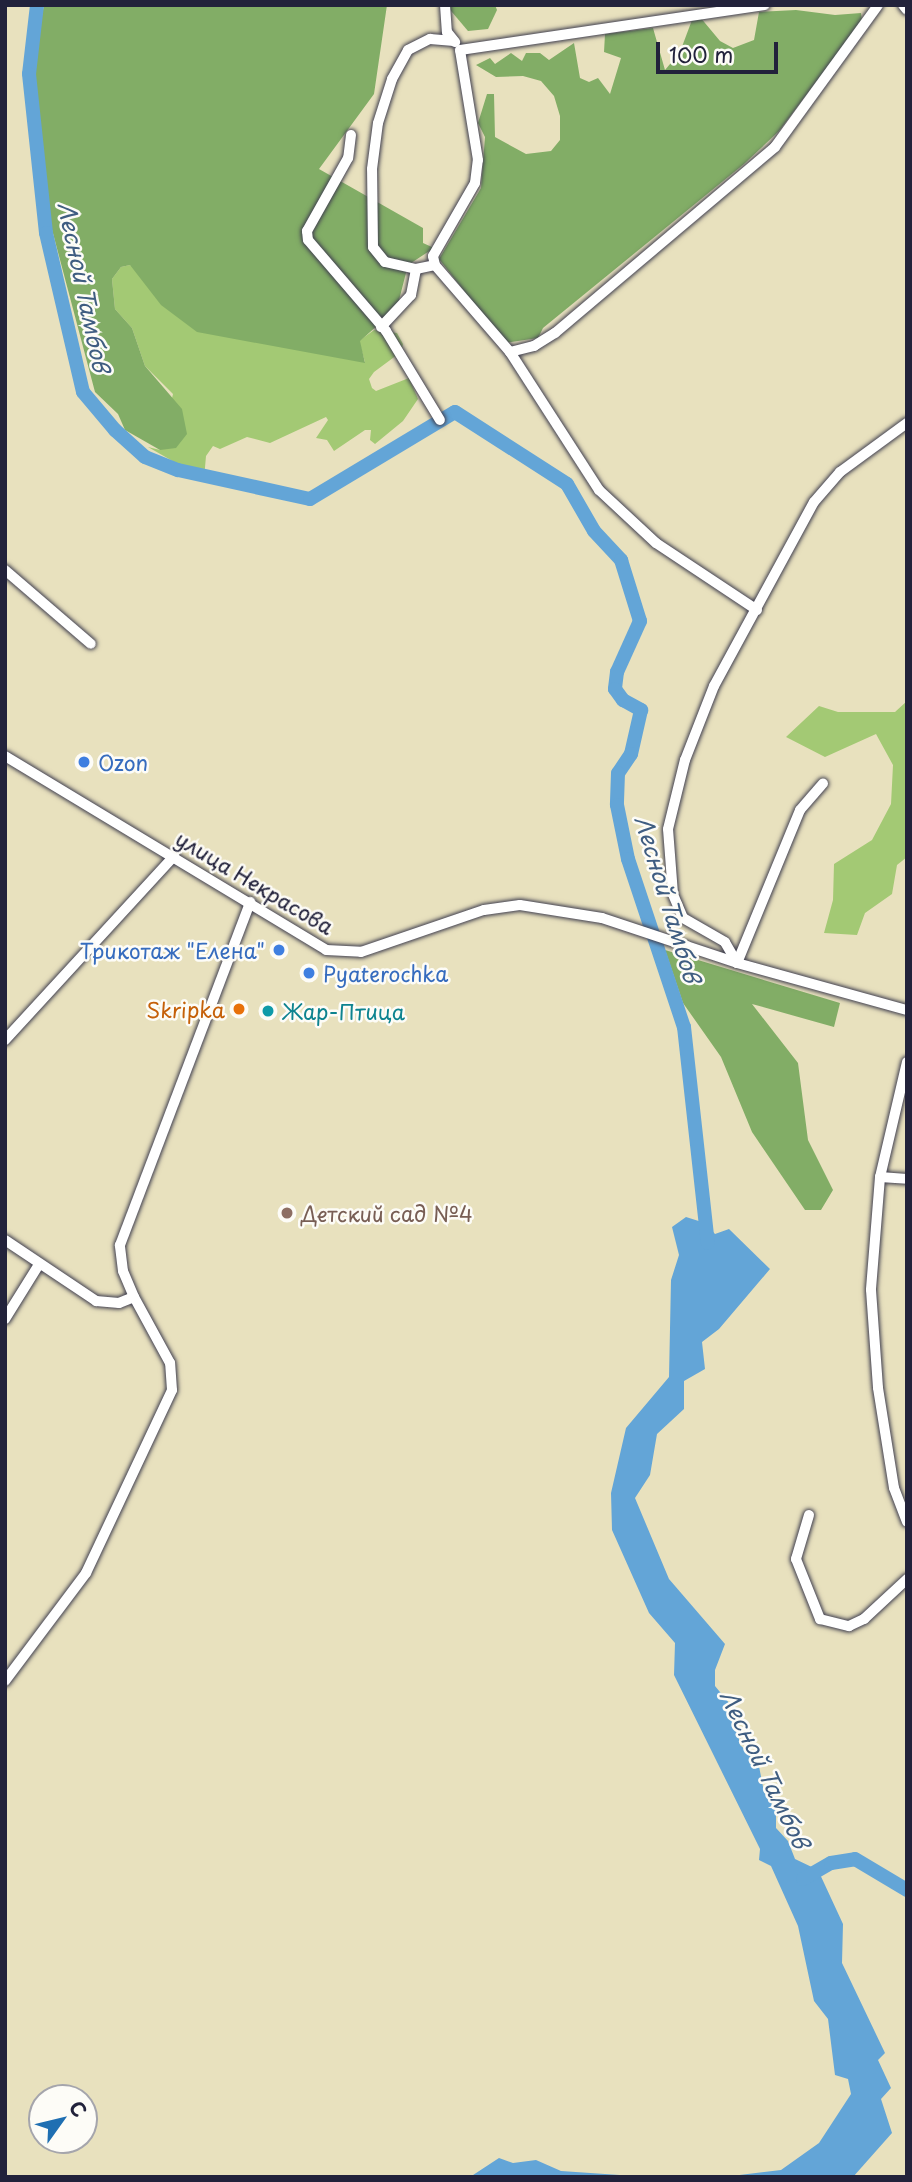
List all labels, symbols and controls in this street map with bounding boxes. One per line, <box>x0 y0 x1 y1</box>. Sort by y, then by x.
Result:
scale bar <box>660 28 782 72</box>
text: 100 m <box>669 38 733 70</box>
water label: Лесной Тамбов <box>52 199 116 375</box>
place label: Ozon <box>98 749 148 775</box>
marker: Ozon <box>76 754 92 770</box>
water label: Лесной Тамбов <box>629 811 707 987</box>
street label: улица Некрасова <box>171 825 339 939</box>
place label: Трикотаж "Елена" <box>81 937 265 963</box>
marker: Трикотаж "Елена" <box>271 942 287 958</box>
place label: Pyaterochka <box>323 960 448 986</box>
marker: Pyaterochka <box>301 965 317 981</box>
place label: Skripka <box>146 996 225 1022</box>
place label: Жар-Птица <box>282 998 405 1024</box>
marker: Skripka <box>231 1001 247 1017</box>
marker: Жар-Птица <box>260 1003 276 1019</box>
place label: Детский сад №4 <box>301 1200 475 1226</box>
marker: Детский сад №4 <box>279 1205 295 1221</box>
water label: Лесной Тамбов <box>714 1684 816 1854</box>
north arrow <box>28 2084 98 2154</box>
text: С <box>63 2095 94 2122</box>

